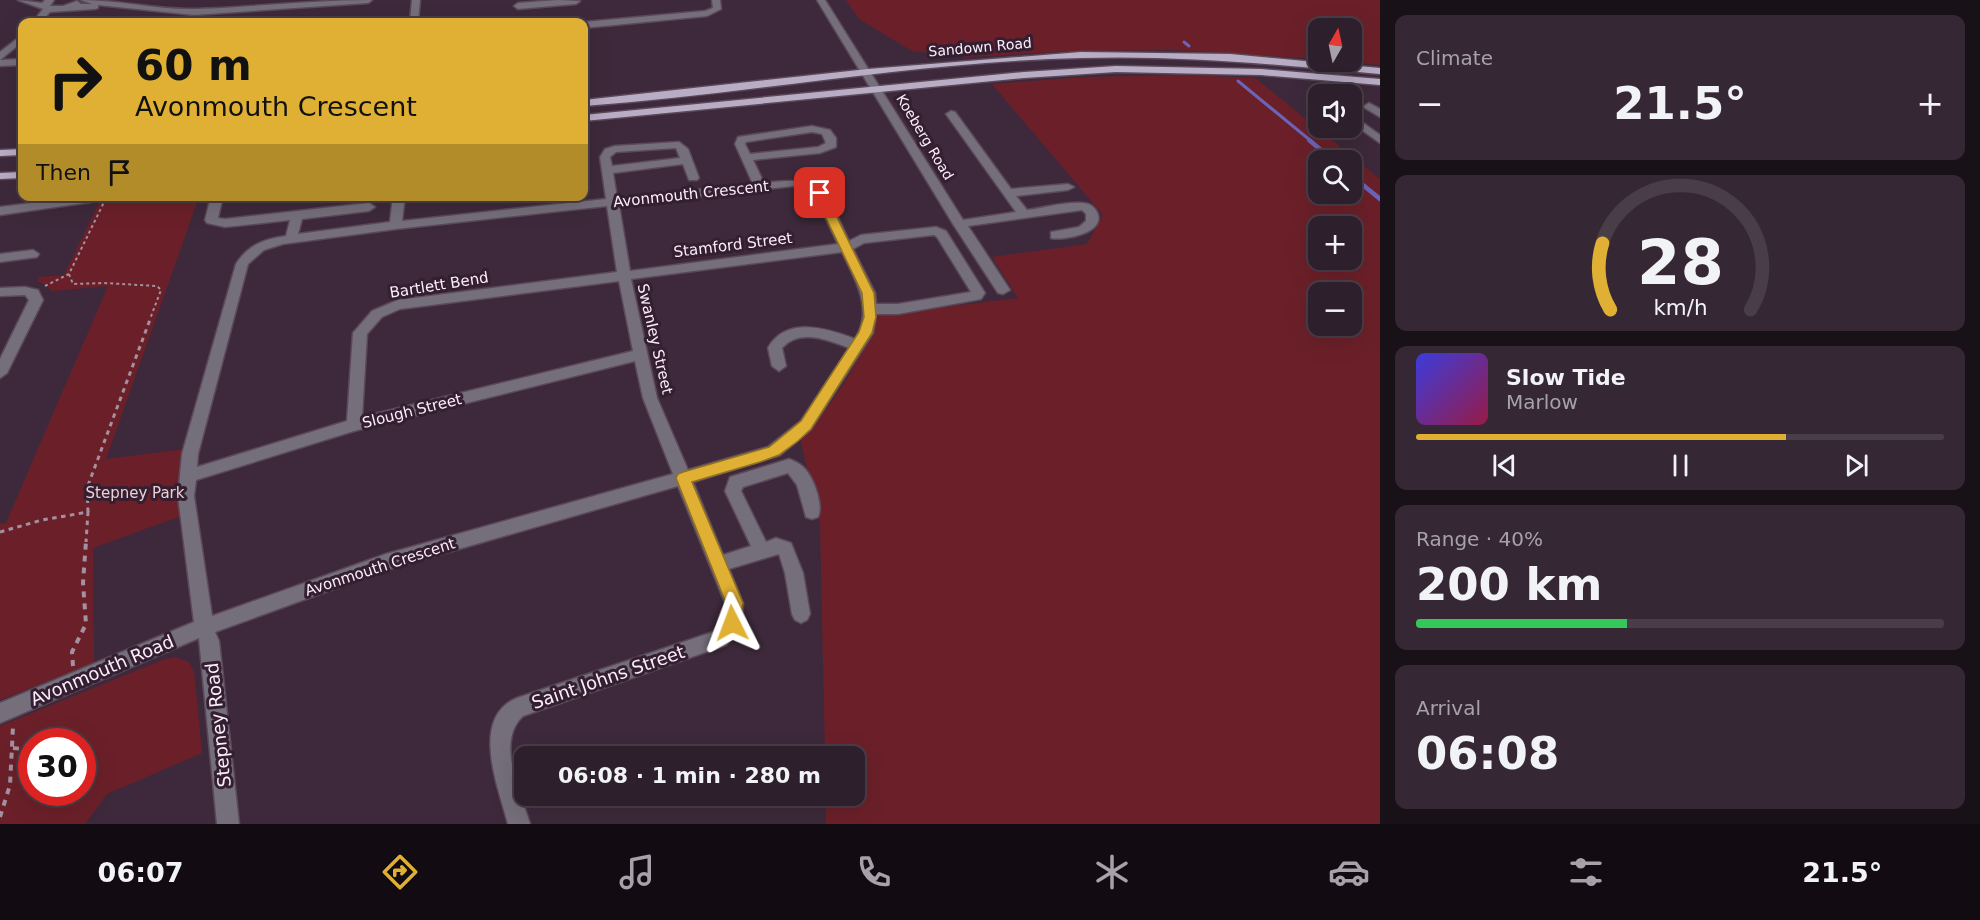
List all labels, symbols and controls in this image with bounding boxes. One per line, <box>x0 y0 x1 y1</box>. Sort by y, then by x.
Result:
north arrow <box>1308 18 1362 72</box>
map controls <box>1308 18 1362 336</box>
street label: Sandown Road <box>928 35 1032 59</box>
text: 60 m <box>135 41 252 90</box>
icon: right <box>36 42 114 120</box>
text: Climate <box>1416 46 1493 70</box>
text: 21.5° <box>1613 77 1747 130</box>
button: sound <box>1308 84 1362 138</box>
text: − <box>1416 84 1444 123</box>
text: + <box>1916 84 1944 123</box>
text: Avonmouth Crescent <box>135 91 417 122</box>
street label: Koeberg Road <box>893 91 957 183</box>
button: search <box>1308 150 1362 204</box>
icon: arrive <box>103 156 136 189</box>
text: Then <box>36 160 91 185</box>
pin <box>794 167 845 218</box>
icon: arrive <box>803 176 836 209</box>
street label: Avonmouth Crescent <box>612 177 770 211</box>
button: + <box>1308 216 1362 270</box>
text: 28 <box>1637 226 1723 299</box>
street label: Stamford Street <box>673 229 793 261</box>
street label: Bartlett Bend <box>388 268 490 302</box>
street label: Swanley Street <box>634 282 677 396</box>
button: − <box>1308 282 1362 336</box>
text: km/h <box>1653 295 1707 320</box>
text: Slow Tide <box>1506 365 1626 390</box>
street label: Slough Street <box>360 390 464 432</box>
text: Marlow <box>1506 390 1578 414</box>
icon: previous <box>1488 449 1521 482</box>
icon: pause <box>1664 449 1697 482</box>
icon: next <box>1840 449 1873 482</box>
park label: Stepney Park <box>86 484 185 502</box>
text: Range · 40% <box>1416 527 1543 551</box>
street label: Avonmouth Crescent <box>303 534 457 600</box>
text: 200 km <box>1416 558 1602 611</box>
position arrow <box>700 591 764 655</box>
street label: Avonmouth Road <box>27 630 177 710</box>
street label: Saint Johns Street <box>529 641 687 713</box>
street label: Stepney Road <box>201 662 235 788</box>
text: Arrival <box>1416 696 1481 720</box>
text: 06:08 <box>1416 727 1559 780</box>
speed limit sign: 30 <box>18 728 96 806</box>
text: 06:08 · 1 min · 280 m <box>558 763 821 788</box>
icon: directions <box>379 851 421 893</box>
icon: music <box>616 851 658 893</box>
icon: phone <box>853 851 895 893</box>
icon: climate <box>1091 851 1133 893</box>
icon: car <box>1328 851 1370 893</box>
icon: filters <box>1565 851 1607 893</box>
text: 06:07 <box>98 857 184 888</box>
text: 21.5° <box>1802 857 1882 888</box>

